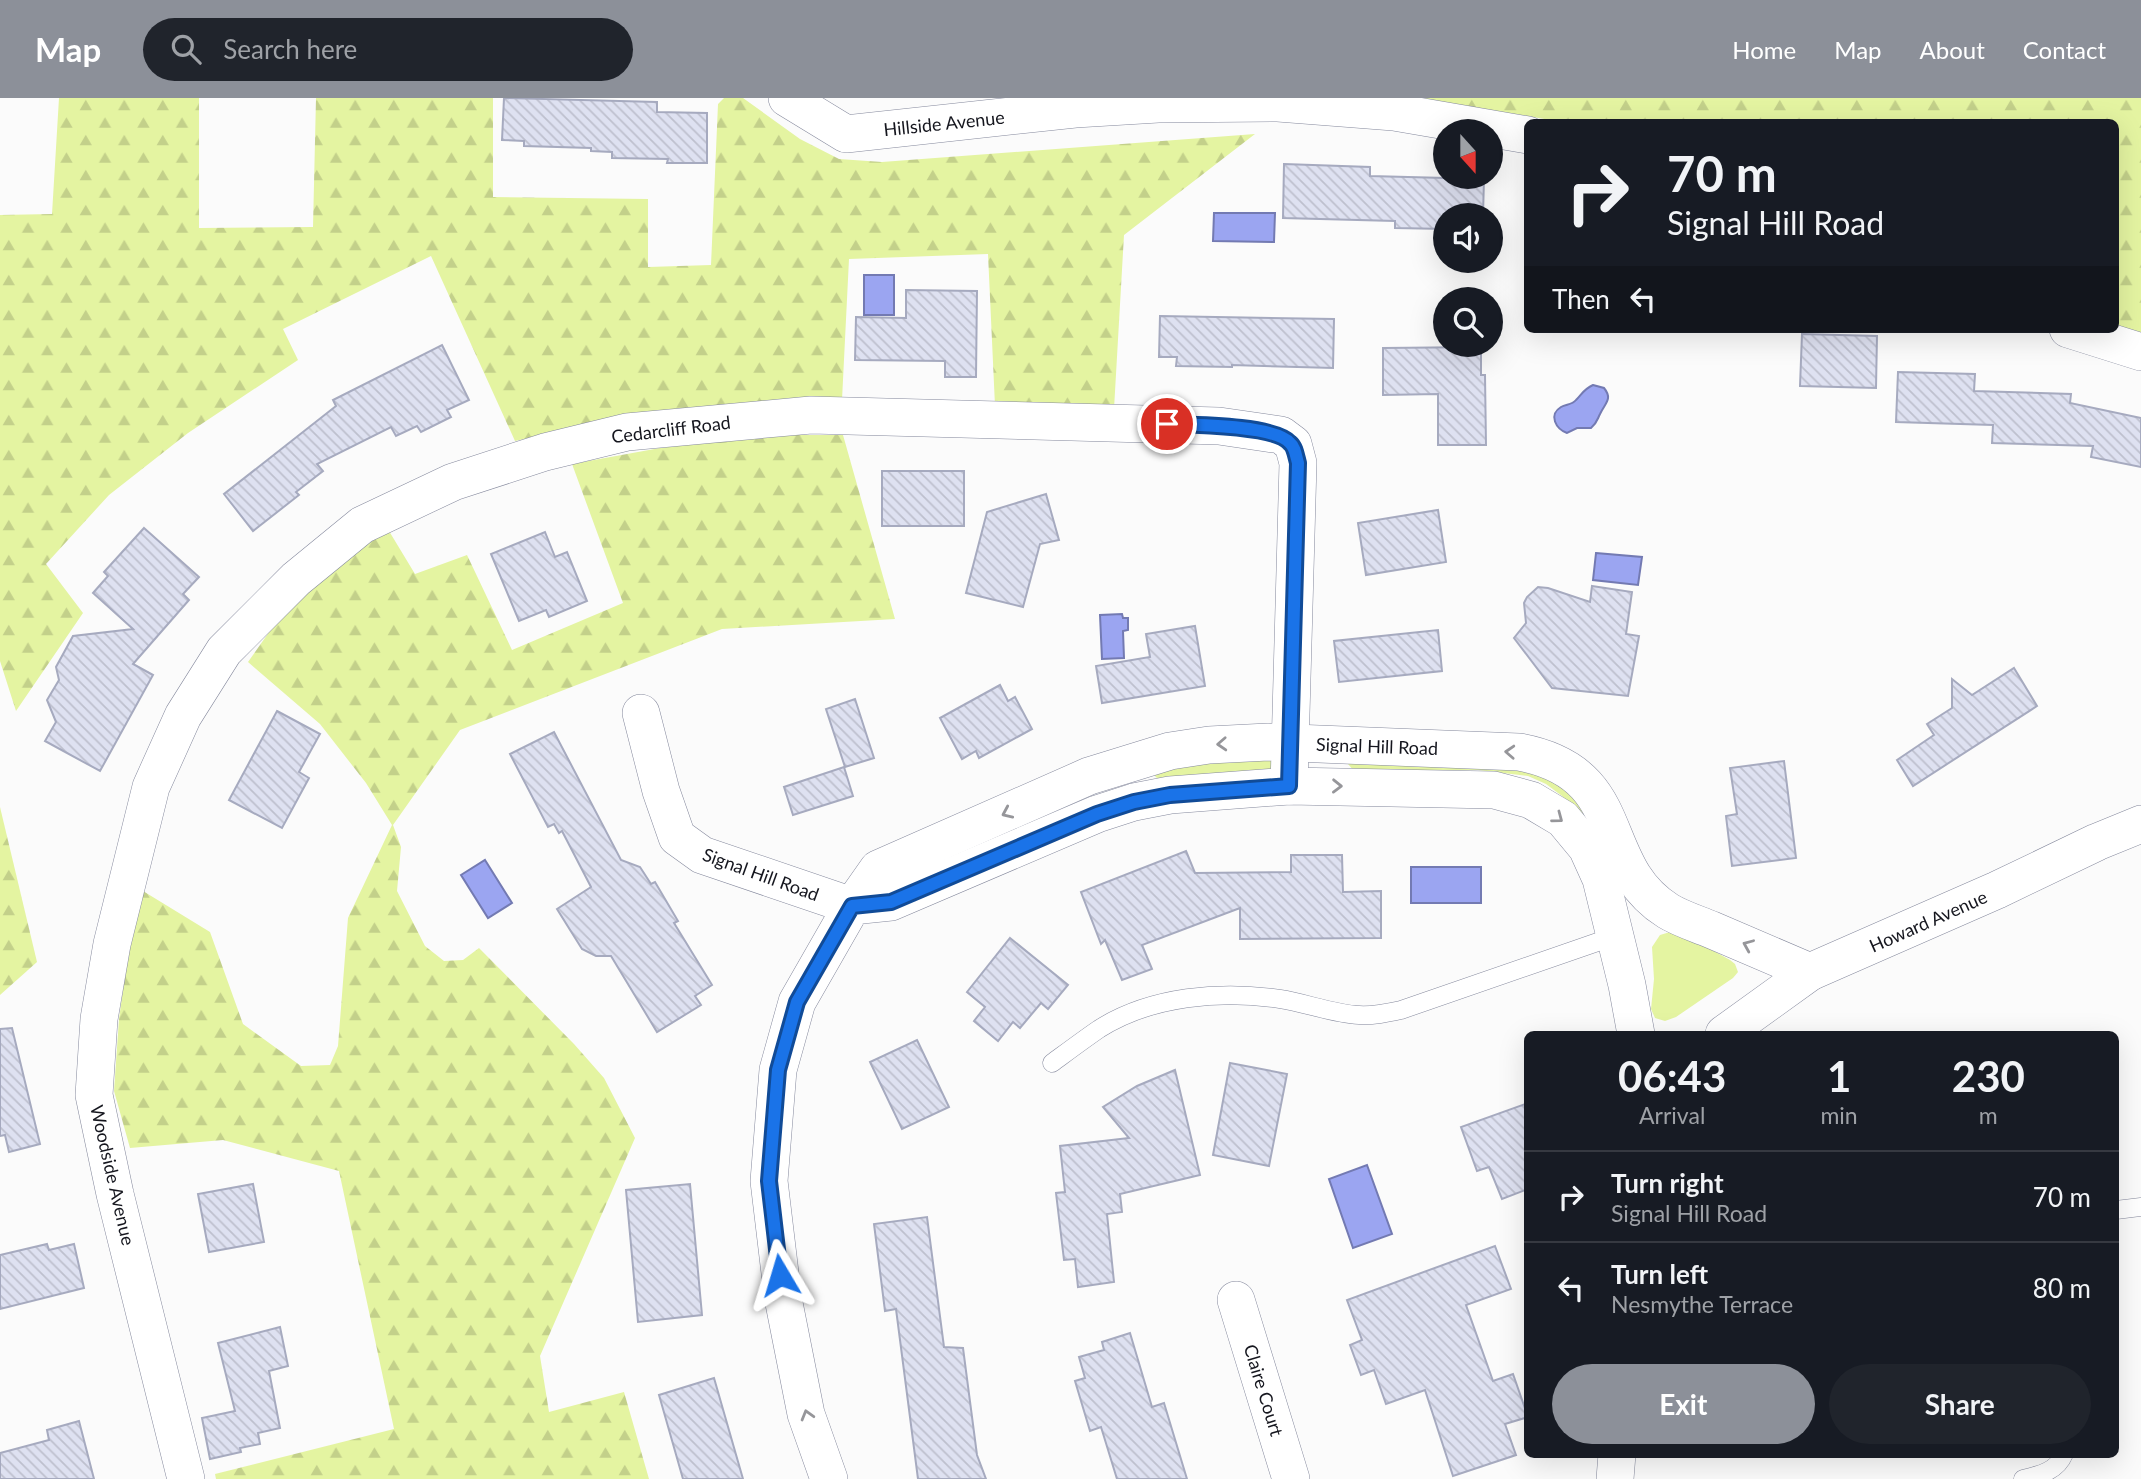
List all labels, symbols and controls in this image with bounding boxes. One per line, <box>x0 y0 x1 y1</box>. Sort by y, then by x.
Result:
search box <box>143 18 633 81</box>
text: Map <box>35 29 101 69</box>
icon: search <box>167 30 205 68</box>
text: Search here <box>223 33 357 65</box>
text: Home <box>1732 35 1796 64</box>
text: Map <box>1834 35 1882 64</box>
text: About <box>1920 35 1985 64</box>
text: Contact <box>2023 35 2106 64</box>
street label: Hillside Avenue <box>882 106 1006 140</box>
north arrow <box>1433 119 1503 189</box>
map controls <box>1433 119 1503 357</box>
text: 70 m <box>1667 144 1777 202</box>
icon: right <box>1552 147 1643 238</box>
button: sound <box>1433 203 1503 273</box>
text: Signal Hill Road <box>1667 203 1884 242</box>
icon: left <box>1624 280 1662 318</box>
text: Then <box>1552 283 1610 315</box>
button: search <box>1433 287 1503 357</box>
pin <box>1137 394 1197 454</box>
icon: arrive <box>1148 405 1186 443</box>
street label: Cedarcliff Road <box>610 411 732 447</box>
street label: Signal Hill Road <box>1316 733 1438 759</box>
one-way arrow <box>1217 737 1228 752</box>
one-way arrow <box>1504 745 1515 760</box>
one-way arrow <box>1332 779 1343 794</box>
one-way arrow <box>1002 805 1014 819</box>
one-way arrow <box>1550 809 1562 822</box>
street label: Signal Hill Road <box>700 843 822 905</box>
street label: Howard Avenue <box>1866 885 1990 957</box>
one-way arrow <box>1742 939 1755 953</box>
text: 06:43 <box>1618 1051 1726 1101</box>
text: 1 <box>1827 1051 1851 1101</box>
text: 230 <box>1952 1051 2025 1101</box>
text: Arrival <box>1639 1101 1705 1129</box>
text: min <box>1820 1101 1858 1129</box>
text: m <box>1979 1101 1998 1129</box>
street label: Woodside Avenue <box>86 1103 140 1247</box>
text: Turn right <box>1611 1167 1724 1199</box>
icon: right <box>1552 1178 1590 1216</box>
text: 70 m <box>2033 1181 2091 1213</box>
text: Signal Hill Road <box>1611 1199 1767 1227</box>
position arrow <box>743 1238 817 1312</box>
text: Turn left <box>1611 1258 1708 1290</box>
icon: left <box>1552 1269 1590 1307</box>
text: 80 m <box>2033 1272 2091 1304</box>
text: Nesmythe Terrace <box>1611 1290 1793 1318</box>
street label: Claire Court <box>1240 1341 1289 1439</box>
button: Exit <box>1552 1364 1815 1444</box>
button: Share <box>1829 1364 2091 1444</box>
one-way arrow <box>801 1409 815 1421</box>

